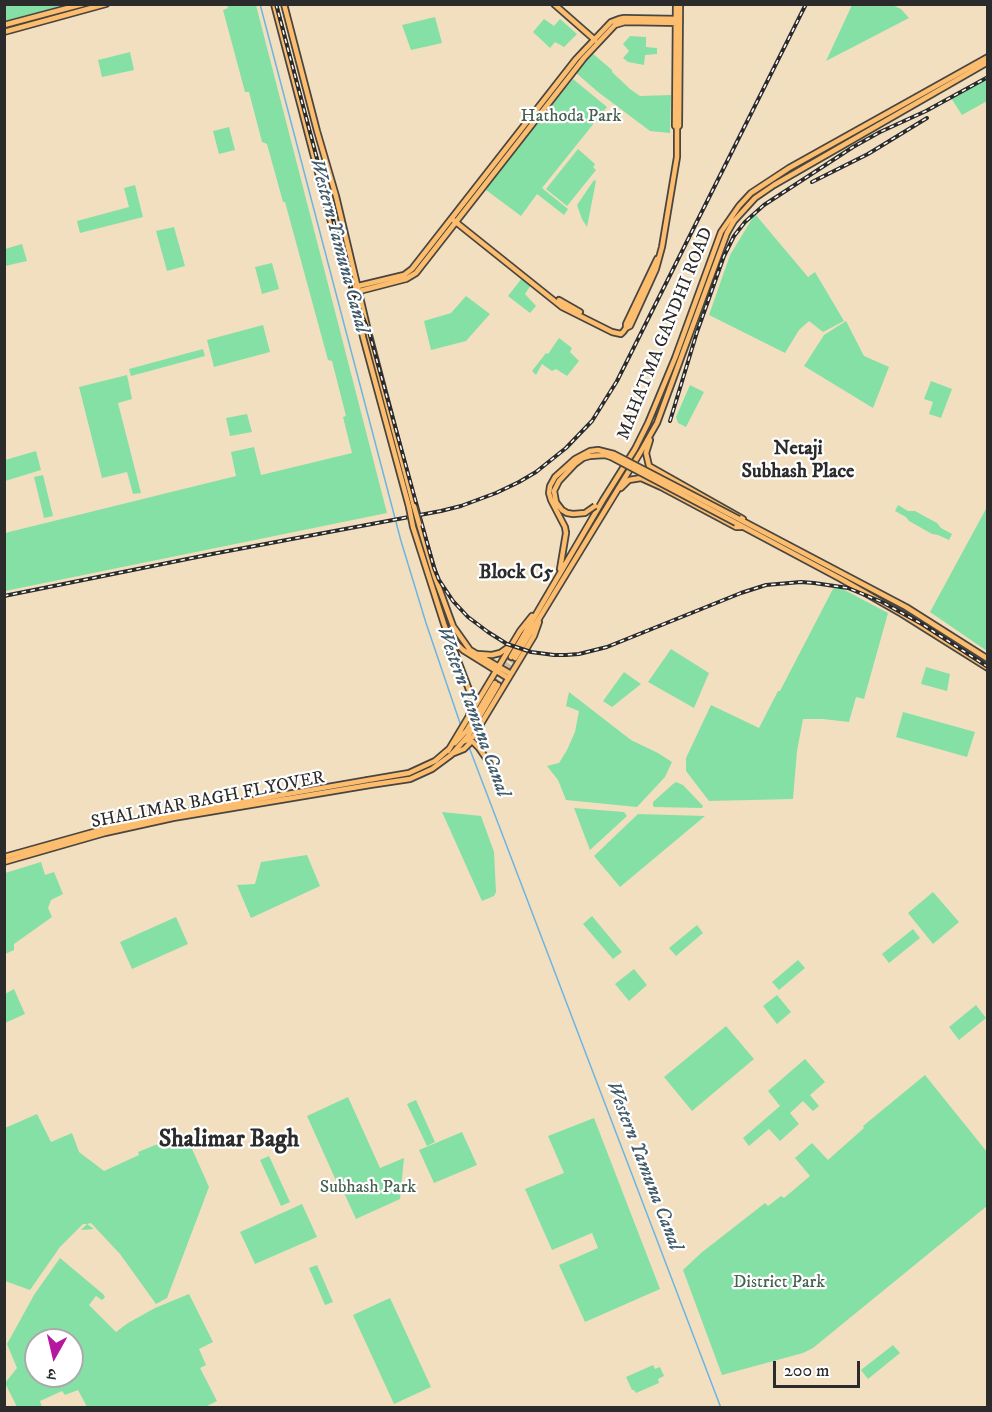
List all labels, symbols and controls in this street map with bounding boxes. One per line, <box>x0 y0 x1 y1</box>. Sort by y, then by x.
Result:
park label: Hathoda Park <box>521 106 621 128</box>
water label: Western Yamuna Canal <box>303 156 373 336</box>
street label: MAHATMA GANDHI ROAD <box>613 225 719 443</box>
district label: Netaji Subhash Place <box>742 438 854 485</box>
district label: Block C5 <box>479 562 553 586</box>
water label: Western Yamuna Canal <box>430 624 514 800</box>
street label: SHALIMAR BAGH FLYOVER <box>89 768 327 834</box>
water label: Western Yamuna Canal <box>600 1078 686 1254</box>
district label: Shalimar Bagh <box>159 1127 299 1155</box>
park label: Subhash Park <box>320 1177 416 1199</box>
park label: District Park <box>733 1272 825 1294</box>
north arrow <box>24 1328 84 1388</box>
scale bar <box>776 1349 863 1387</box>
text: 200 m <box>784 1360 830 1382</box>
text: उ <box>46 1363 57 1384</box>

